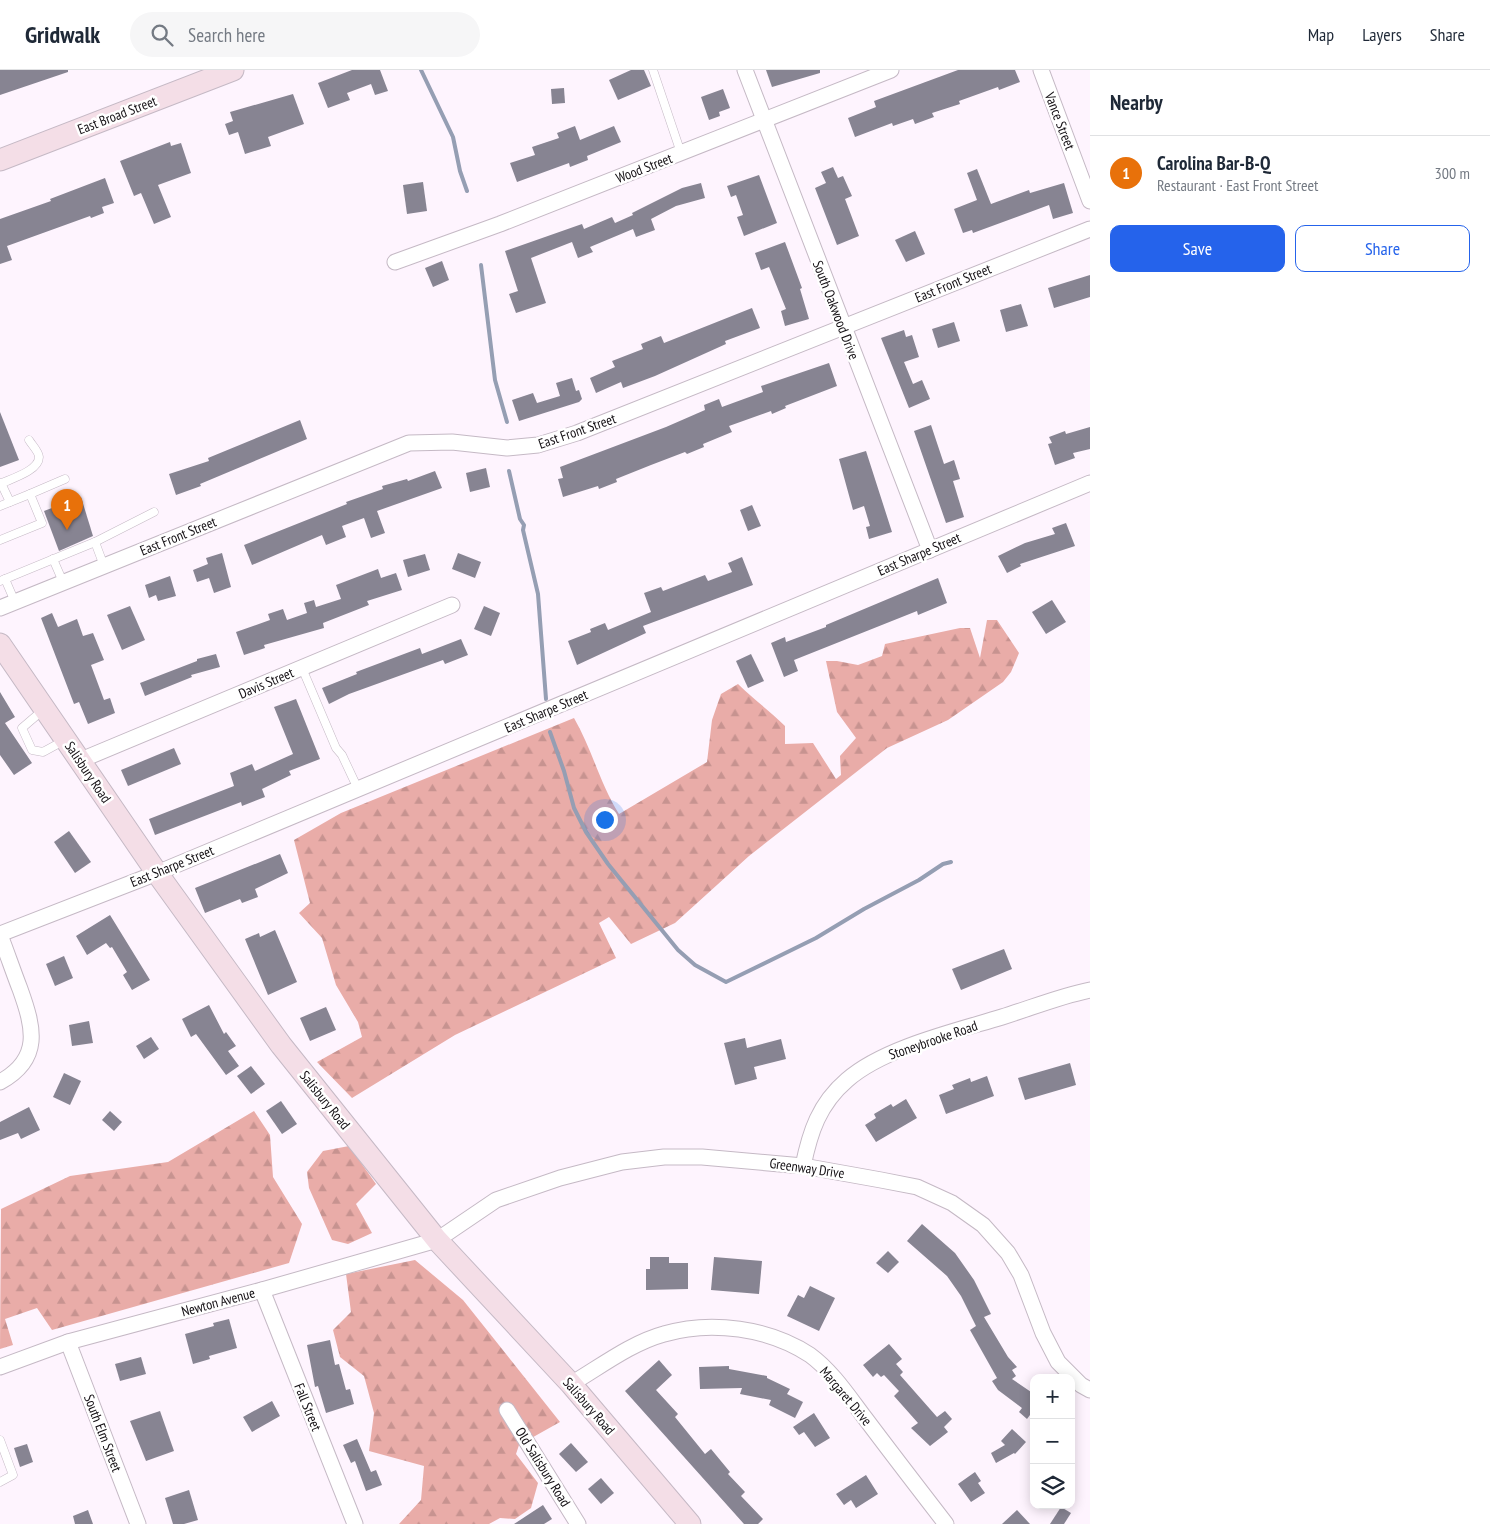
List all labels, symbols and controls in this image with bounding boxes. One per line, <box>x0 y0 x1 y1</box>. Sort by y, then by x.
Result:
search box <box>130 12 480 57</box>
text: Gridwalk <box>25 19 100 50</box>
icon: search <box>148 21 176 49</box>
text: Search here <box>188 23 265 47</box>
text: Map <box>1308 23 1334 46</box>
text: Layers <box>1362 23 1402 46</box>
text: Share <box>1430 23 1465 46</box>
street label: Vance Street <box>1040 89 1079 152</box>
text: Nearby <box>1110 89 1163 116</box>
street label: East Broad Street <box>75 92 159 138</box>
street label: Wood Street <box>613 149 675 187</box>
text: Carolina Bar-B-Q <box>1157 151 1270 175</box>
text: 1 <box>1122 163 1130 183</box>
text: 300 m <box>1435 163 1470 183</box>
text: Restaurant · East Front Street <box>1157 175 1319 195</box>
button: Save <box>1110 225 1285 272</box>
button: Share <box>1295 225 1470 272</box>
street label: South Oakwood Drive <box>809 258 863 362</box>
street label: East Front Street <box>912 259 994 306</box>
street label: East Front Street <box>536 409 618 453</box>
pin: 1 <box>51 489 83 530</box>
street label: East Front Street <box>137 512 219 559</box>
street label: East Sharpe Street <box>875 528 963 580</box>
street label: Davis Street <box>236 663 296 703</box>
street label: East Sharpe Street <box>502 685 590 737</box>
street label: Salisbury Road <box>61 738 115 806</box>
your location <box>592 807 618 833</box>
street label: East Sharpe Street <box>128 841 217 891</box>
street label: Stoneybrooke Road <box>886 1016 980 1064</box>
street label: Salisbury Road <box>296 1067 354 1133</box>
street label: Greenway Drive <box>768 1154 846 1182</box>
street label: Newton Avenue <box>179 1283 257 1320</box>
street label: Margaret Drive <box>816 1363 876 1429</box>
street label: Salisbury Road <box>559 1374 619 1438</box>
map controls <box>1030 1374 1075 1509</box>
button: + <box>1030 1374 1075 1419</box>
street label: Fall Street <box>290 1381 326 1434</box>
street label: South Elm Street <box>80 1392 126 1474</box>
button: − <box>1030 1419 1075 1464</box>
street label: Old Salisbury Road <box>511 1424 575 1510</box>
button: layers <box>1030 1464 1075 1509</box>

